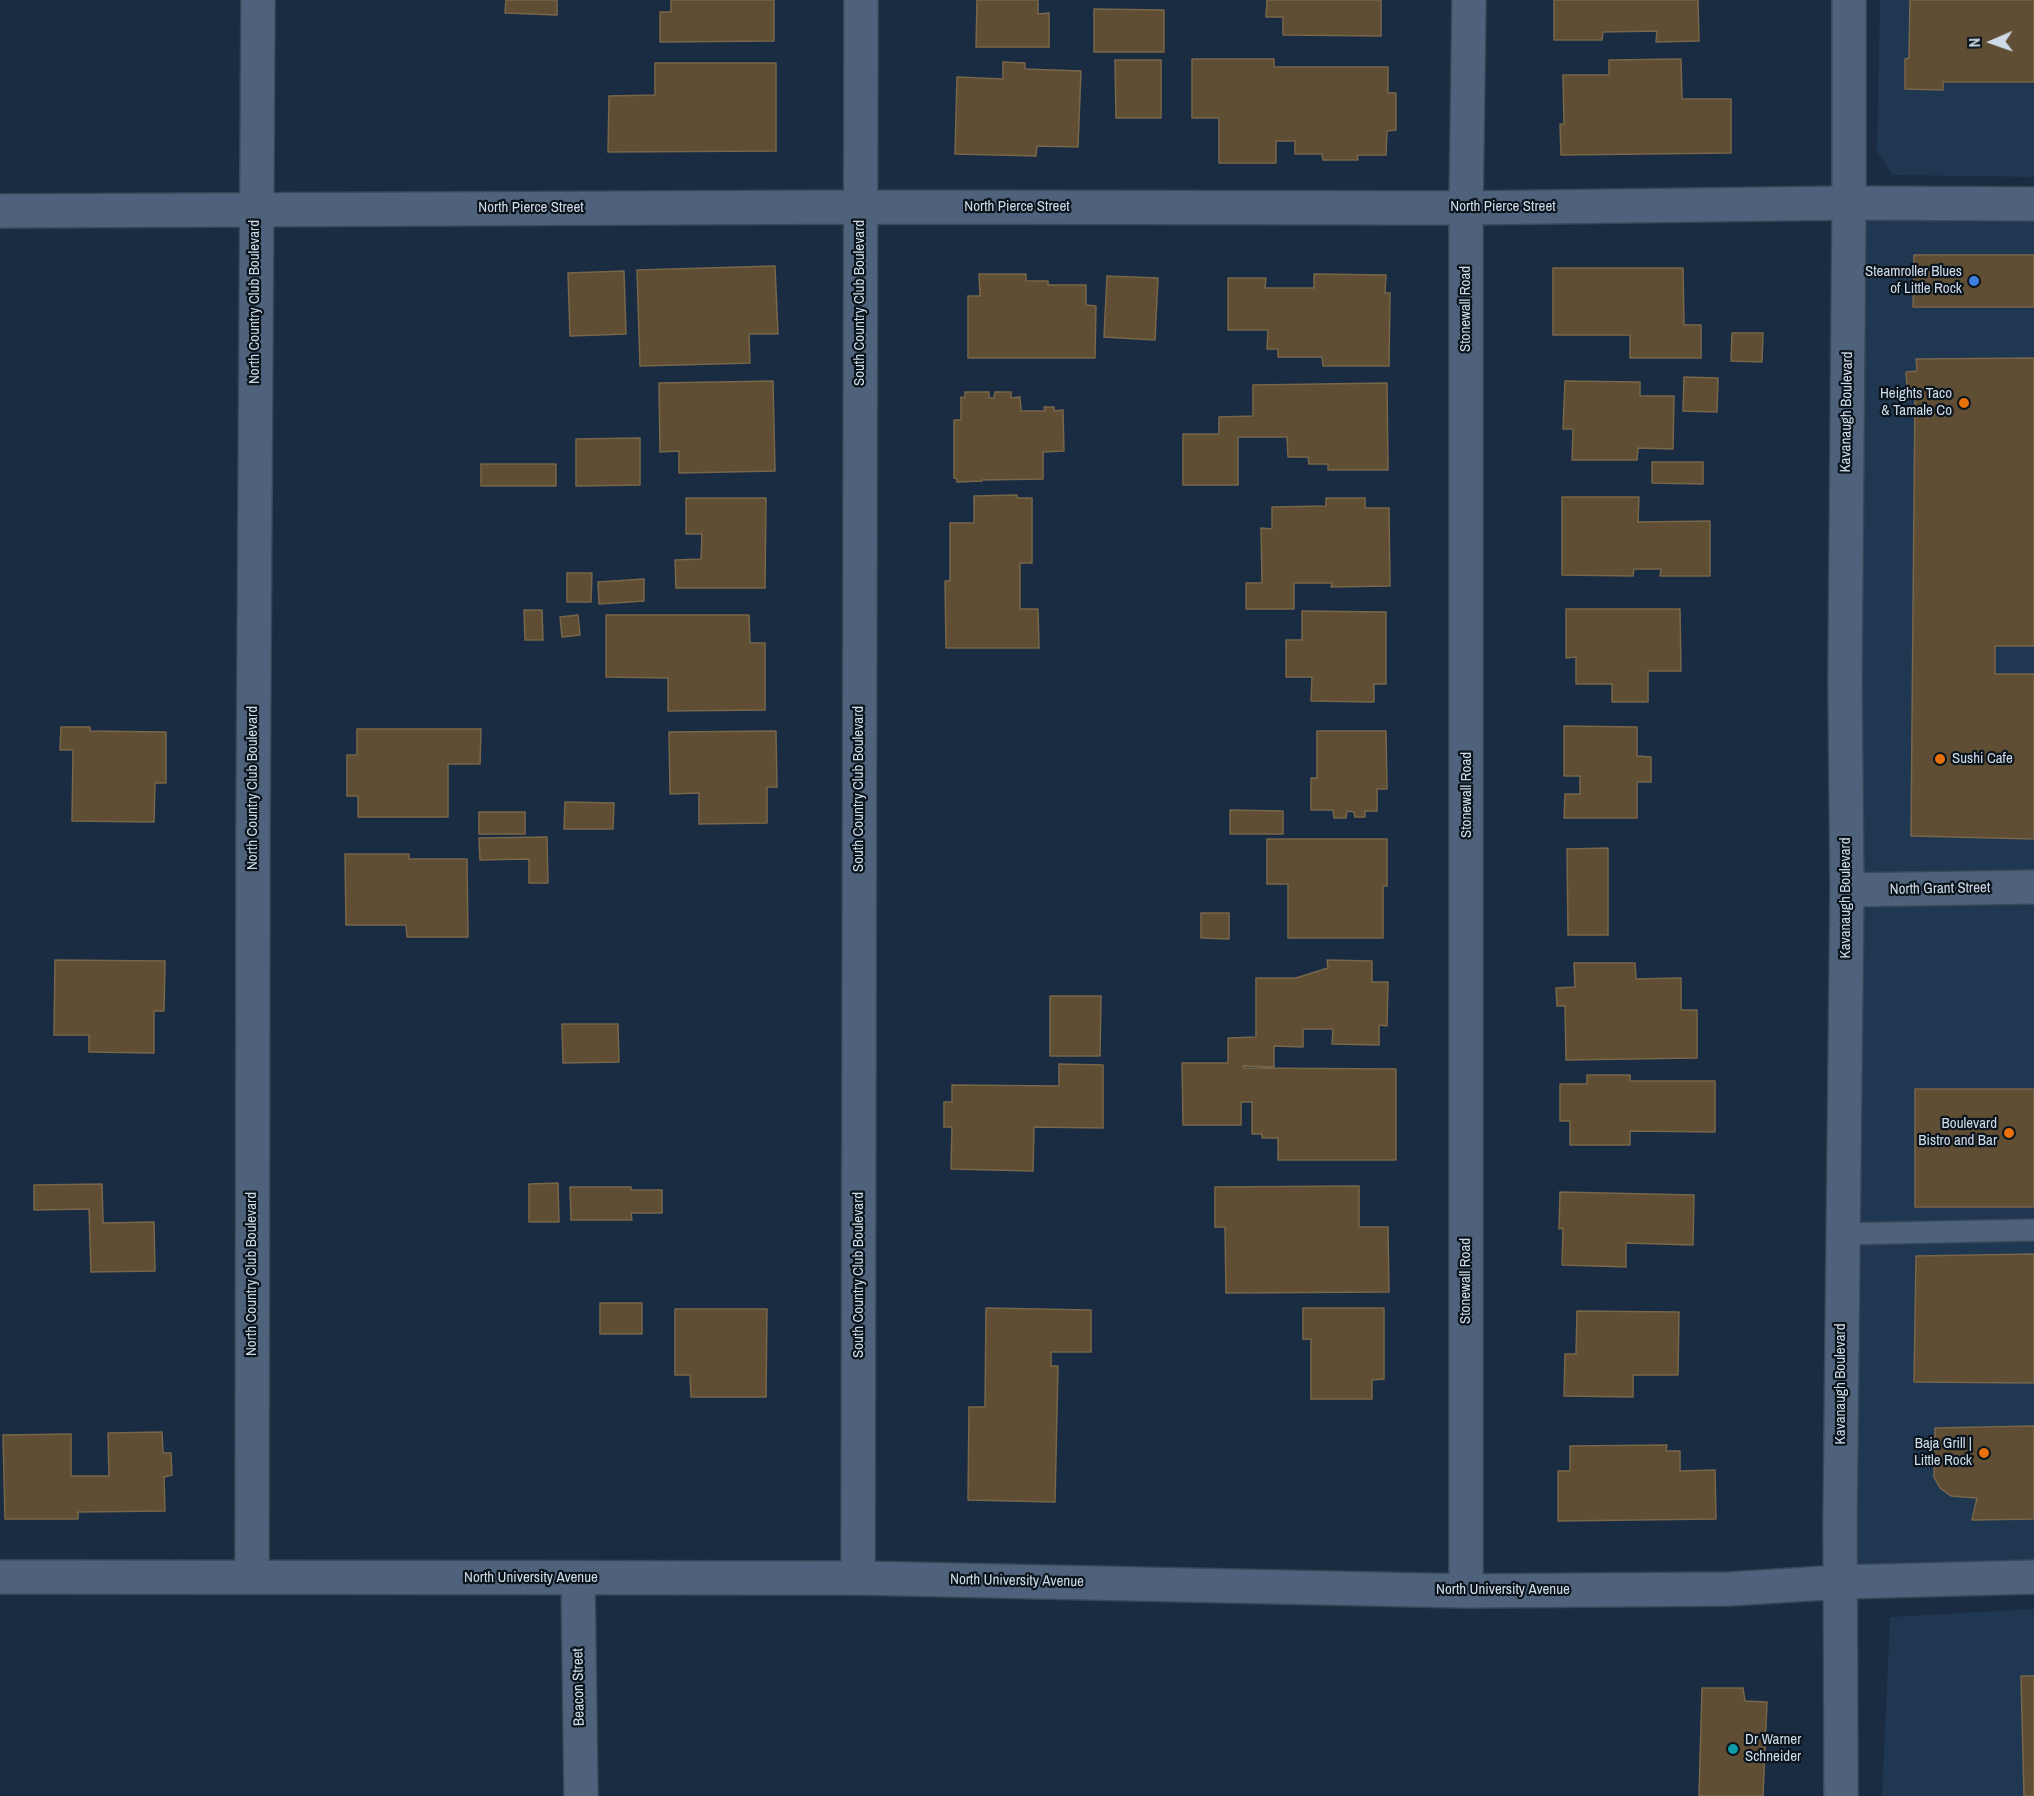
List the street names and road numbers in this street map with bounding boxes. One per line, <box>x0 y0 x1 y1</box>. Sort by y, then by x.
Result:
street label: North Pierce Street <box>964 198 1070 216</box>
street label: North Pierce Street <box>1450 198 1556 216</box>
street label: North Pierce Street <box>478 199 584 217</box>
street label: North Country Club Boulevard <box>246 220 264 384</box>
street label: South Country Club Boulevard <box>851 220 869 386</box>
street label: Stonewall Road <box>1457 266 1475 352</box>
street label: Kavanaugh Boulevard <box>1837 351 1857 473</box>
street label: North Country Club Boulevard <box>244 706 262 870</box>
street label: South Country Club Boulevard <box>850 706 868 872</box>
street label: Stonewall Road <box>1458 752 1476 838</box>
street label: Kavanaugh Boulevard <box>1837 837 1855 959</box>
street label: North Grant Street <box>1890 879 1990 899</box>
street label: North Country Club Boulevard <box>243 1192 261 1356</box>
street label: South Country Club Boulevard <box>850 1192 868 1358</box>
street label: Stonewall Road <box>1457 1238 1475 1324</box>
street label: Kavanaugh Boulevard <box>1832 1323 1850 1445</box>
street label: North University Avenue <box>464 1569 598 1587</box>
street label: North University Avenue <box>950 1571 1084 1591</box>
street label: North University Avenue <box>1436 1581 1570 1599</box>
street label: Beacon Street <box>569 1648 589 1726</box>

